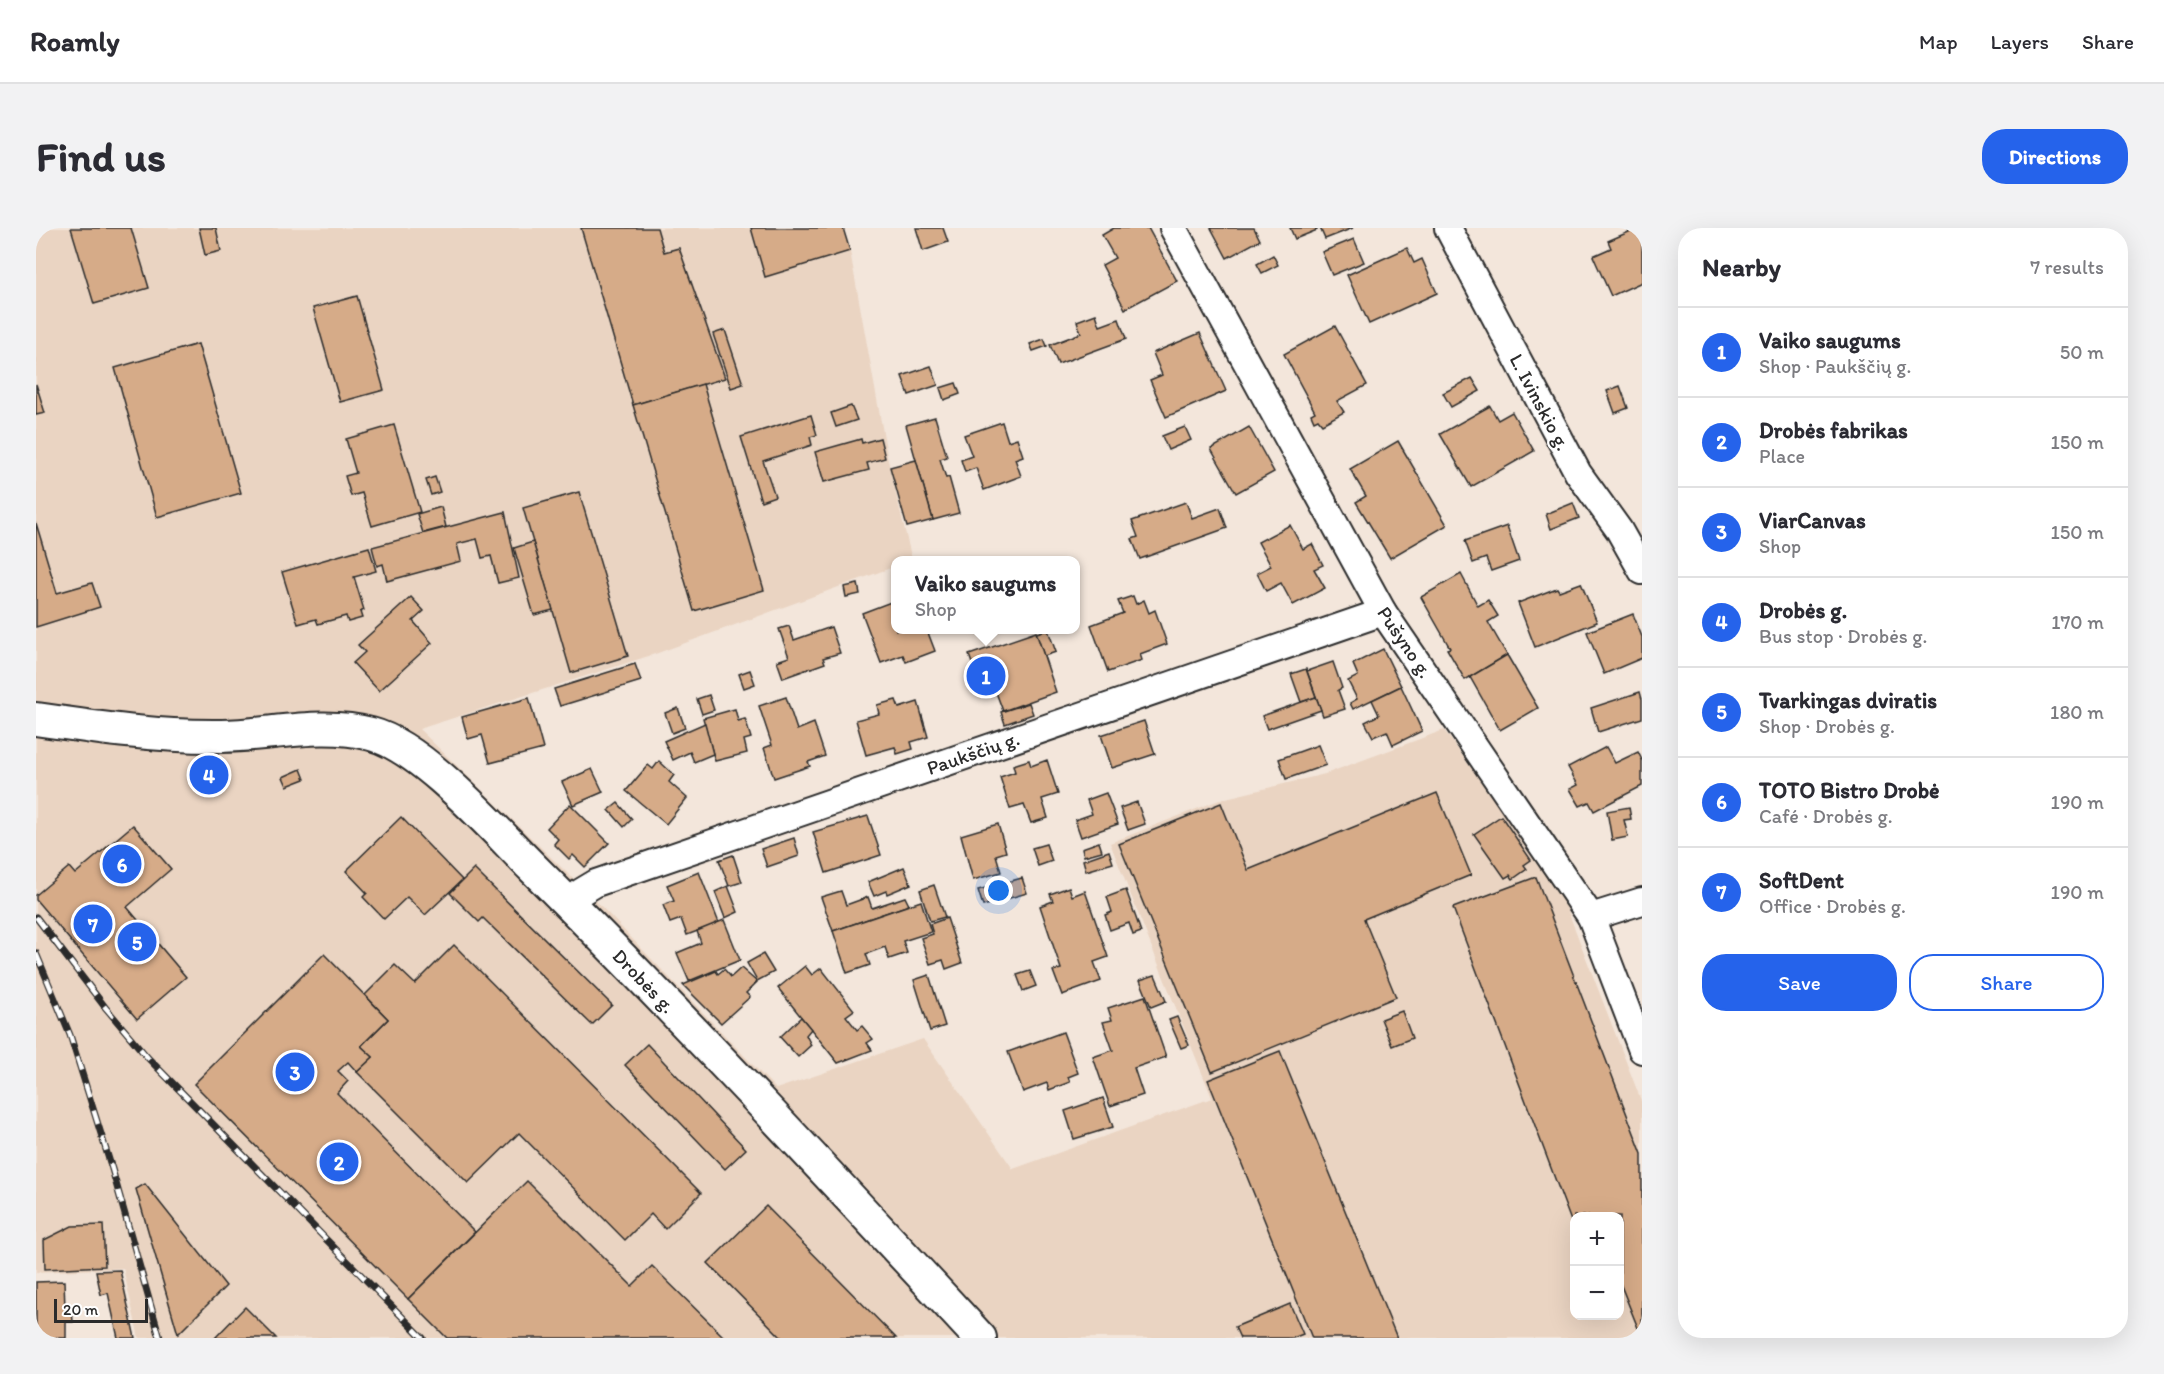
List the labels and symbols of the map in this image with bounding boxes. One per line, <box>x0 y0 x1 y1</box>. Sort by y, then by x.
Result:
street label: L. Ivinskio g. <box>1504 349 1576 455</box>
street label: Pušyno g. <box>1372 602 1438 682</box>
pin: 1 <box>966 654 1006 698</box>
street label: Paukščių g. <box>923 726 1023 780</box>
pin: 4 <box>190 752 228 798</box>
pin: 6 <box>102 842 142 886</box>
your location <box>984 876 1013 905</box>
pin: 7 <box>74 902 112 946</box>
pin: 5 <box>118 920 156 964</box>
street label: Drobės g. <box>608 944 680 1018</box>
pin: 3 <box>276 1050 314 1094</box>
pin: 2 <box>320 1140 358 1184</box>
scale bar <box>54 1296 148 1324</box>

